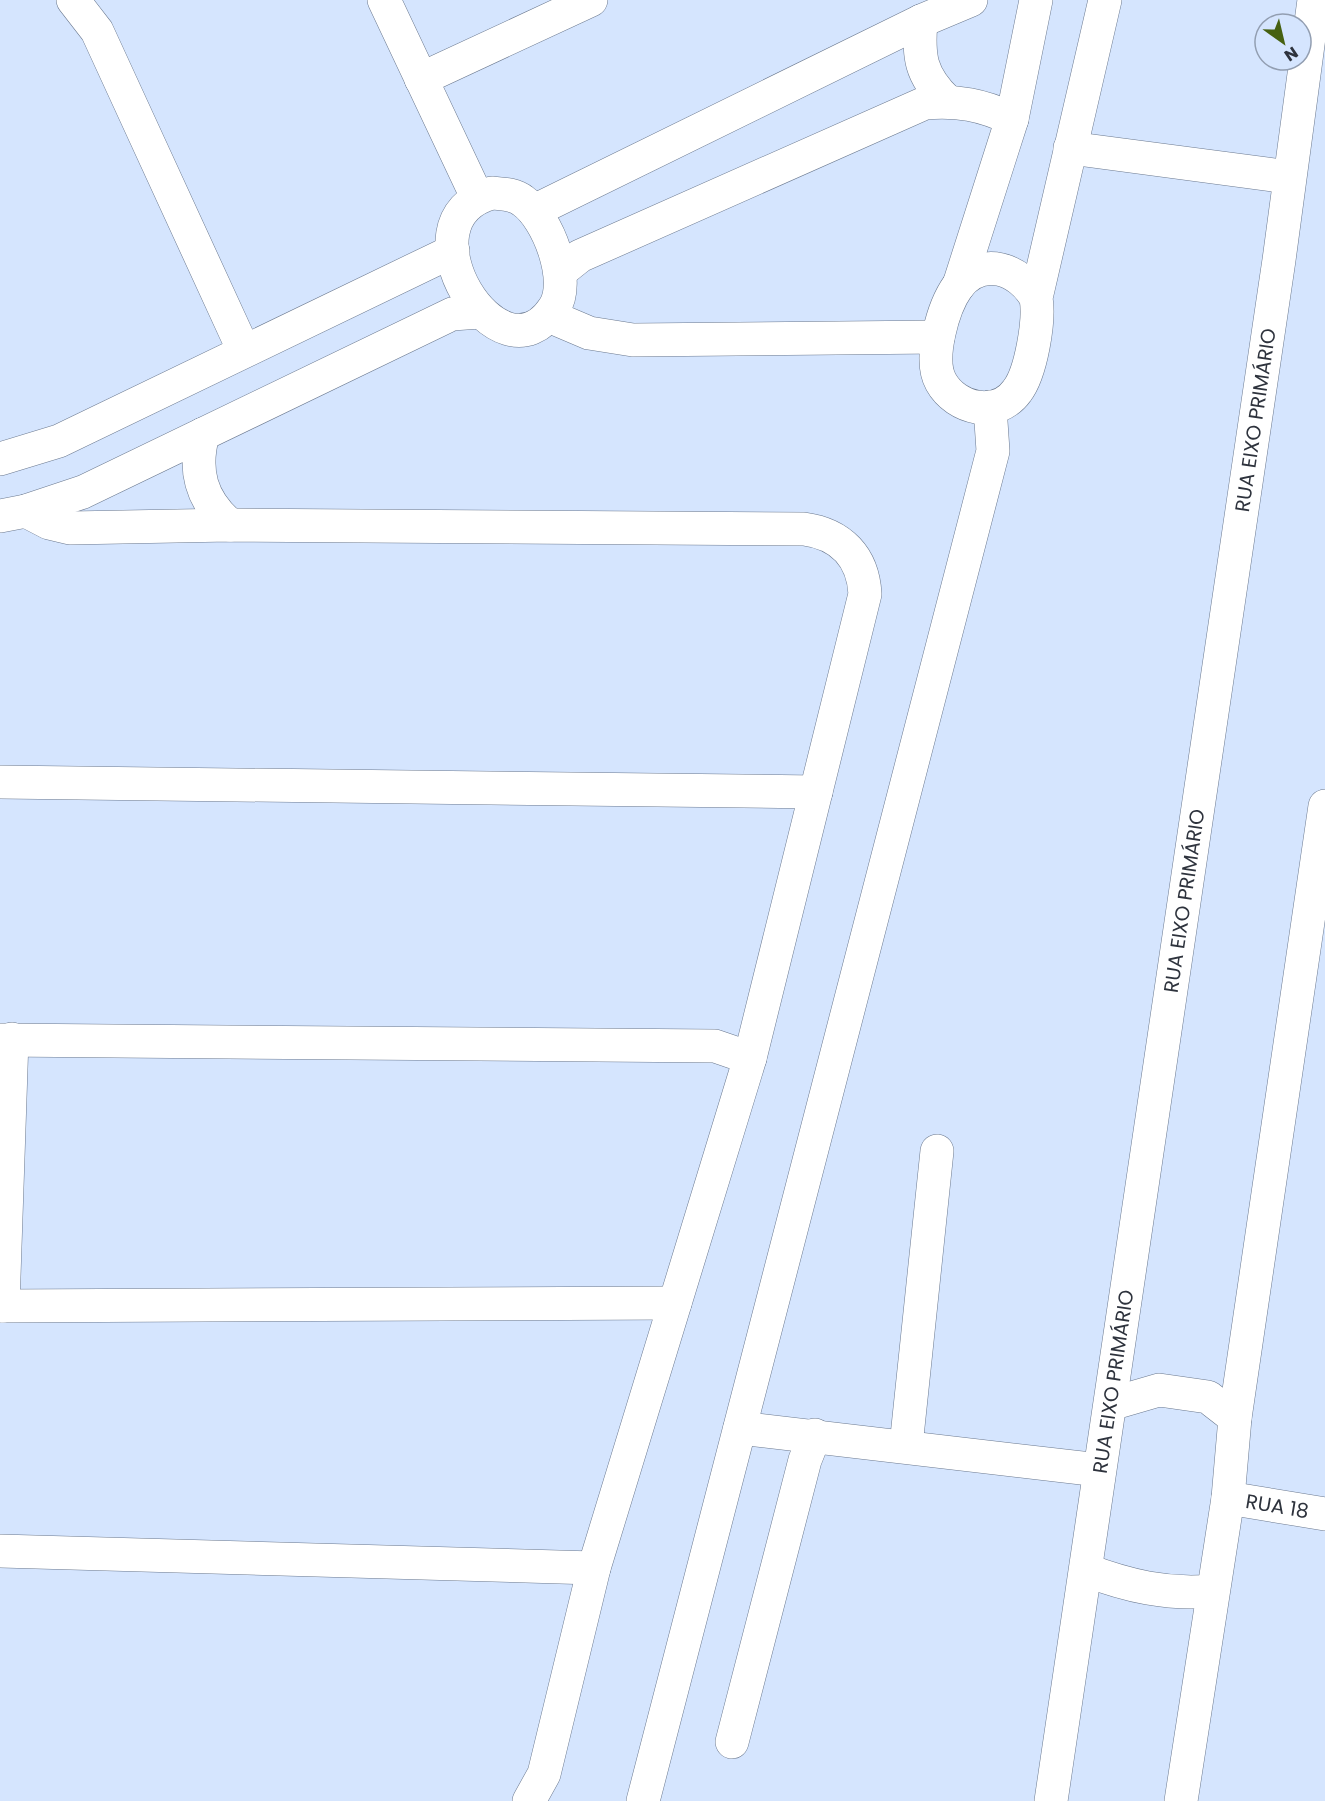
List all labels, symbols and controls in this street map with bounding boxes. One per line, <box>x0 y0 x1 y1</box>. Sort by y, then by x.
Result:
north arrow <box>1253 12 1313 72</box>
text: N <box>1280 41 1303 67</box>
street label: RUA EIXO PRIMÁRIO <box>1228 326 1283 514</box>
street label: RUA EIXO PRIMÁRIO <box>1157 807 1212 995</box>
street label: RUA EIXO PRIMÁRIO <box>1086 1288 1140 1475</box>
street label: RUA 18 <box>1244 1487 1311 1525</box>

